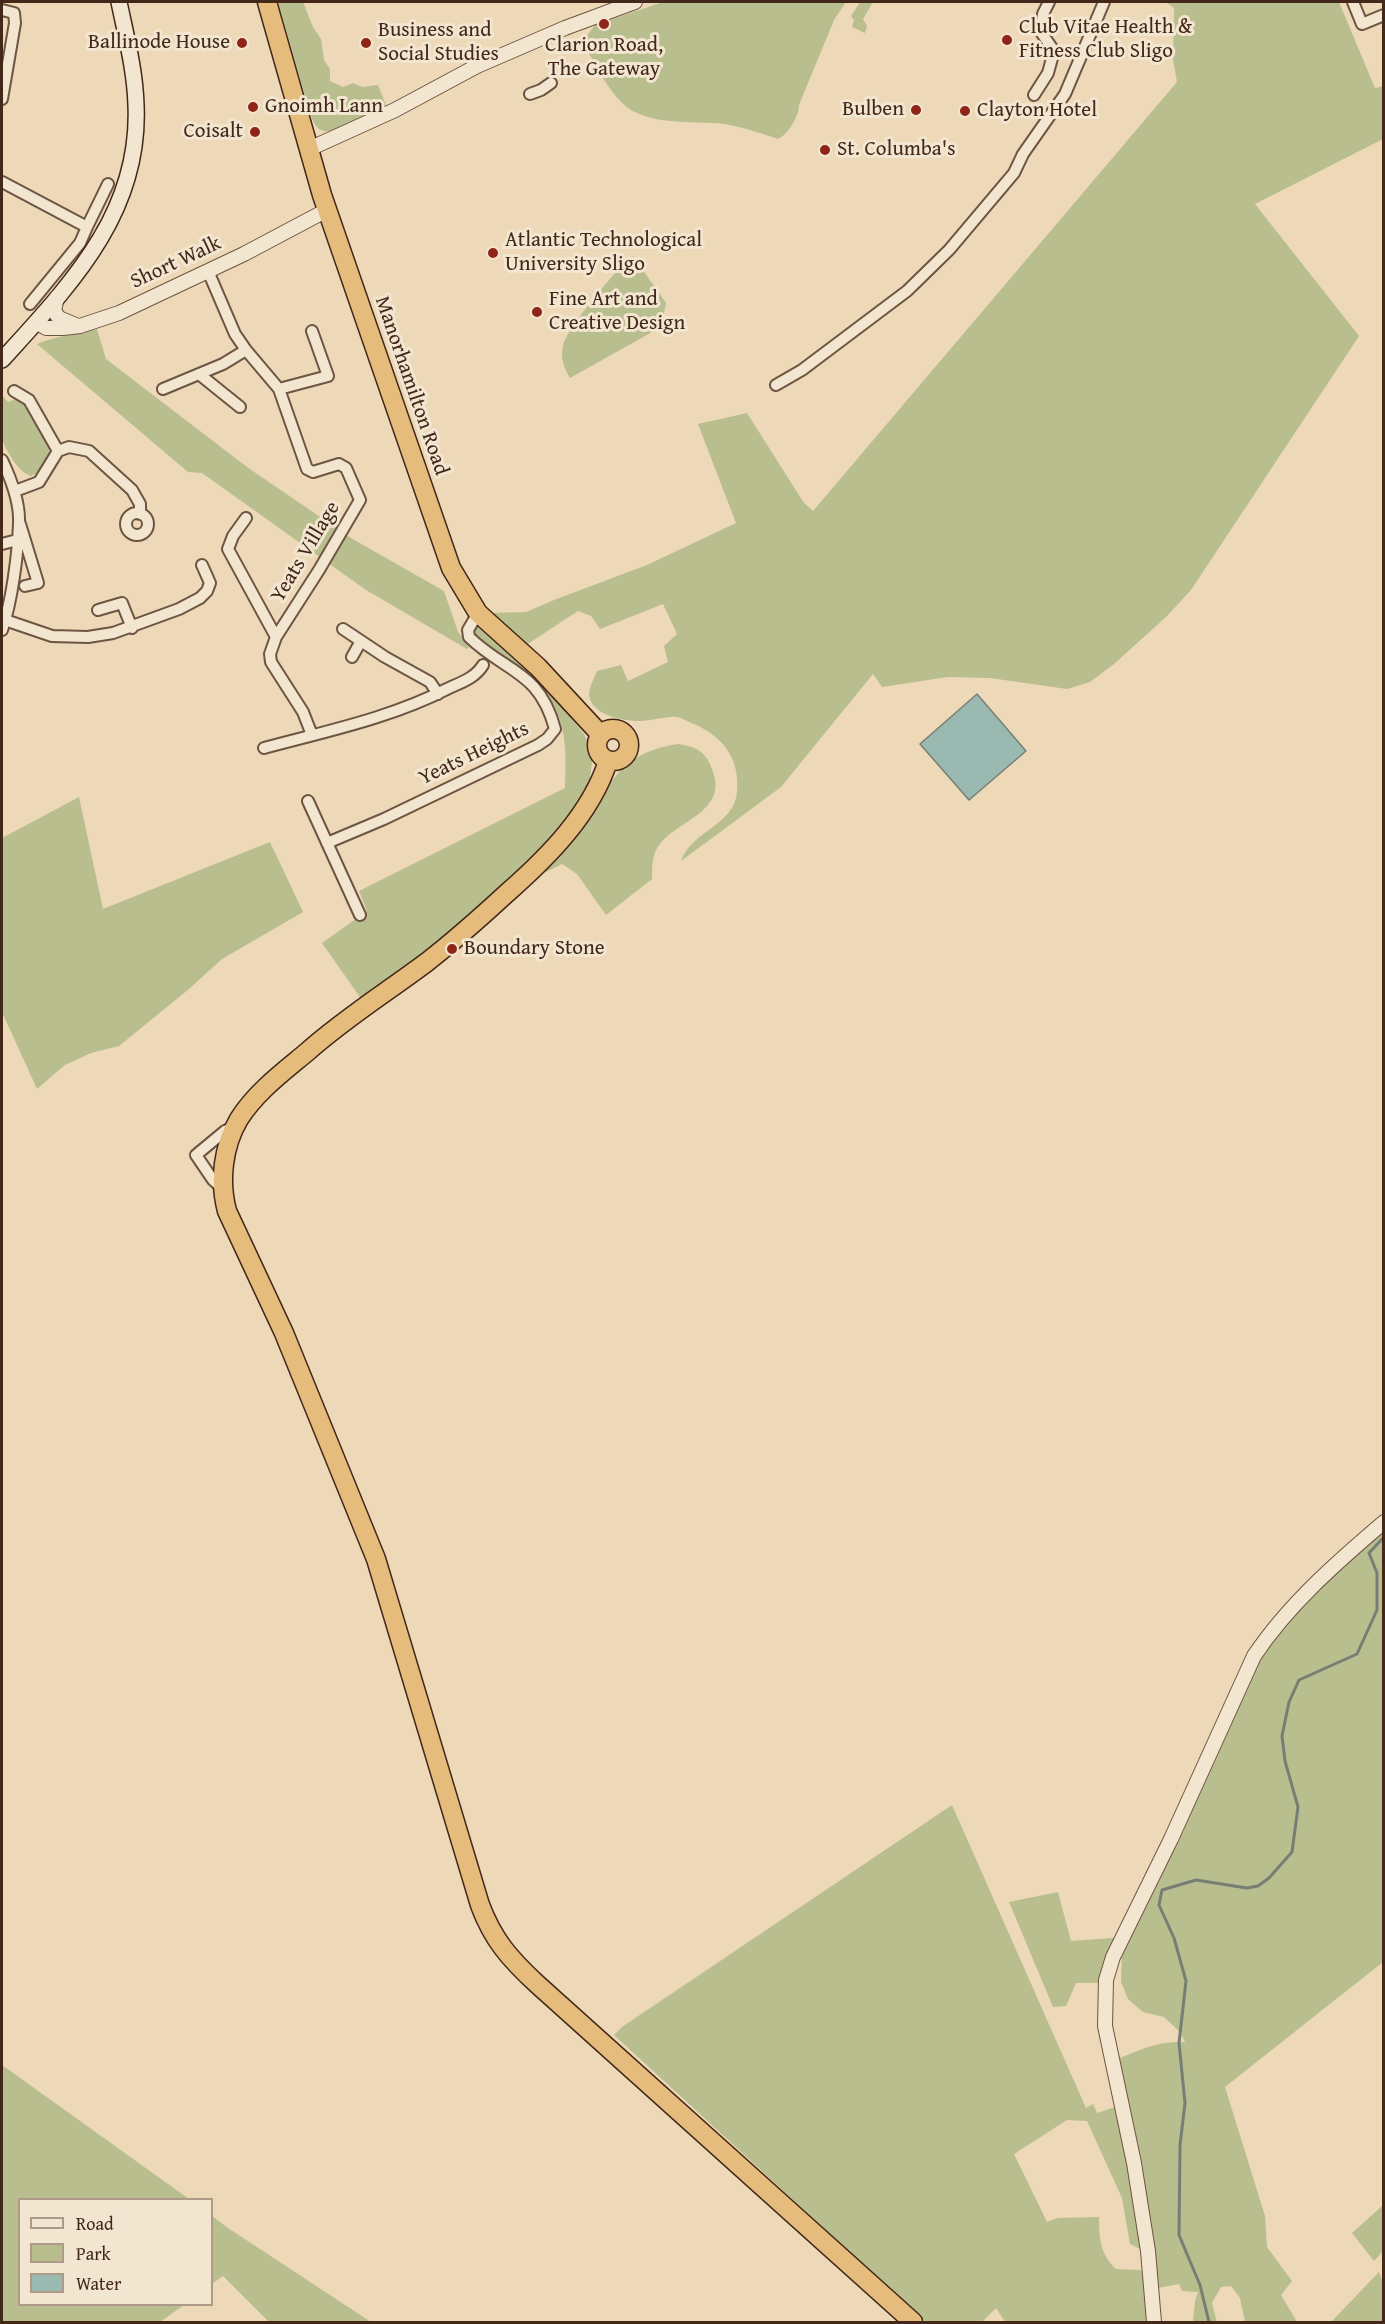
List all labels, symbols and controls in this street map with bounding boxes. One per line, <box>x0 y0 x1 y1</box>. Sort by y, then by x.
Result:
place label: Club Vitae Health & Fitness Club Sligo <box>1019 15 1192 65</box>
marker: Clarion Road, The Gateway <box>597 17 611 31</box>
place label: Business and Social Studies <box>378 18 499 68</box>
place label: Ballinode House <box>88 30 230 56</box>
place label: Clarion Road, The Gateway <box>545 33 663 83</box>
marker: Club Vitae Health & Fitness Club Sligo <box>1000 33 1014 47</box>
marker: Ballinode House <box>235 36 249 50</box>
marker: Business and Social Studies <box>359 36 373 50</box>
place label: Gnoimh Lann <box>265 94 383 120</box>
place label: Bulben <box>842 97 904 123</box>
place label: Clayton Hotel <box>977 98 1097 124</box>
marker: Gnoimh Lann <box>246 100 260 114</box>
marker: Bulben <box>909 103 923 117</box>
marker: Clayton Hotel <box>958 104 972 118</box>
place label: Coisalt <box>183 119 243 145</box>
marker: Coisalt <box>248 125 262 139</box>
place label: St. Columba's <box>837 137 955 163</box>
marker: St. Columba's <box>818 143 832 157</box>
place label: Atlantic Technological University Sligo <box>505 228 702 278</box>
street label: Short Walk <box>127 231 225 295</box>
marker: Atlantic Technological University Sligo <box>486 246 500 260</box>
place label: Fine Art and Creative Design <box>549 287 685 337</box>
street label: Manorhamilton Road <box>369 293 453 479</box>
marker: Fine Art and Creative Design <box>530 305 544 319</box>
street label: Yeats Village <box>266 497 346 607</box>
street label: Yeats Heights <box>415 717 533 791</box>
place label: Boundary Stone <box>464 936 605 962</box>
marker: Boundary Stone <box>445 942 459 956</box>
legend <box>18 2198 213 2306</box>
text: Road <box>76 2210 114 2237</box>
text: Park <box>76 2240 111 2267</box>
text: Water <box>76 2270 121 2297</box>

